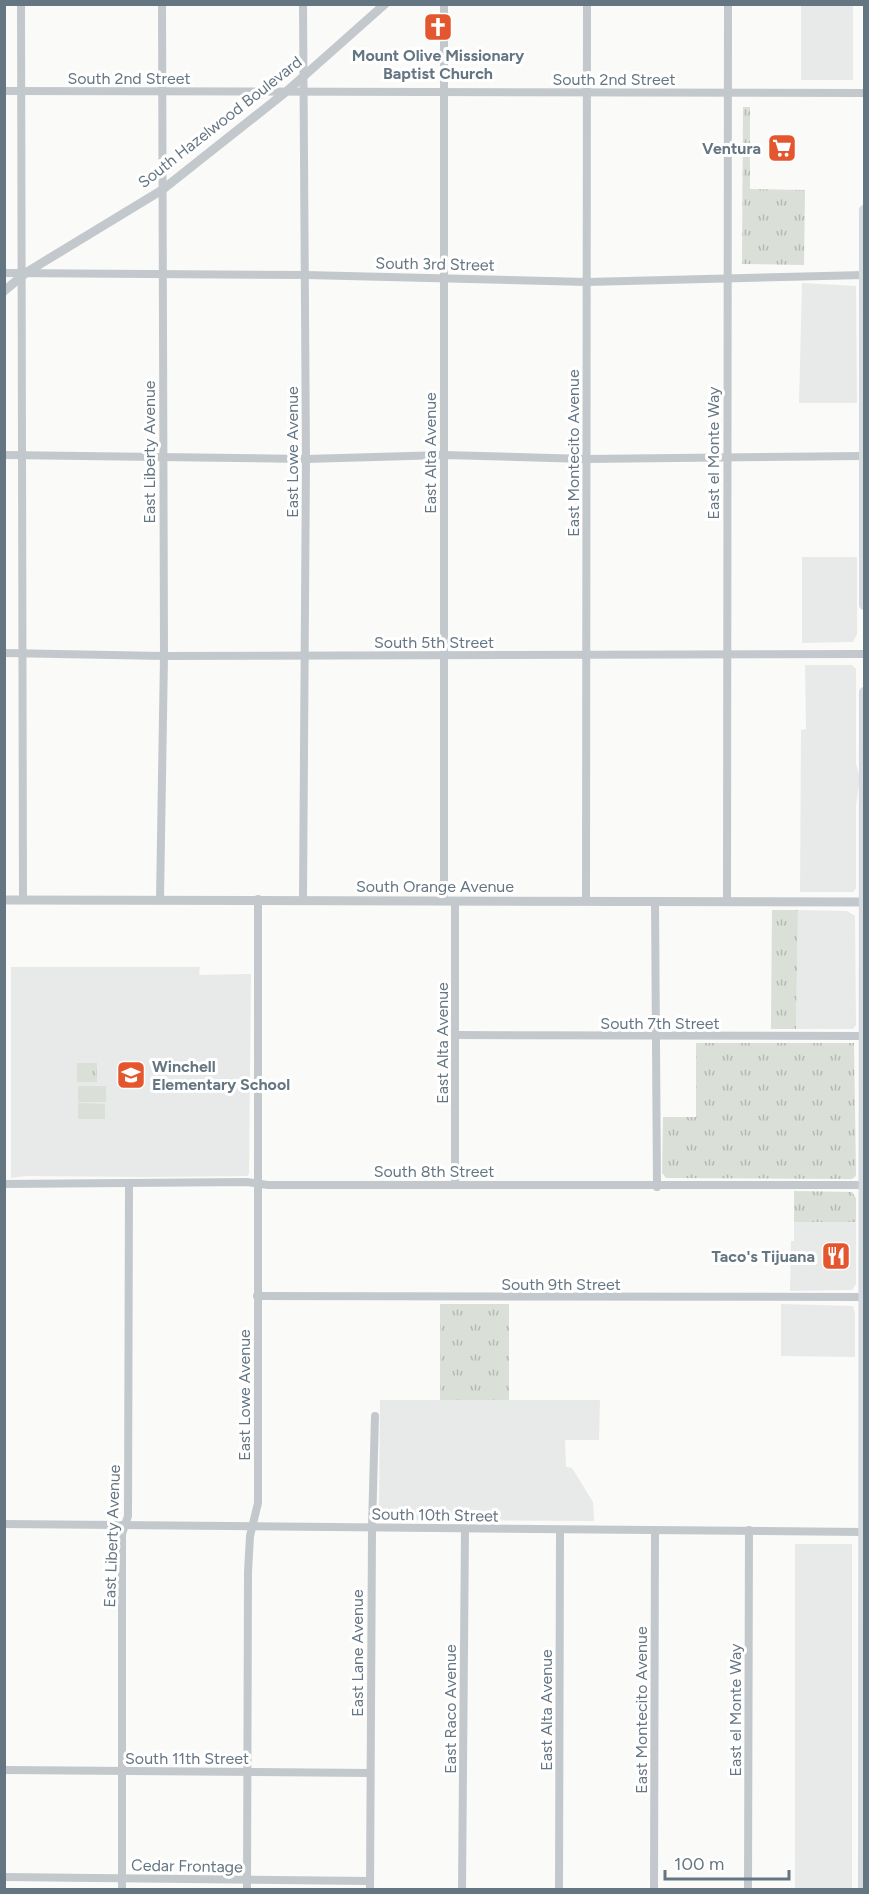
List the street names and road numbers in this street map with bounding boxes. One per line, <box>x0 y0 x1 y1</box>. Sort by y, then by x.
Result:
street label: South Hazelwood Boulevard <box>134 52 306 192</box>
street label: South 2nd Street <box>68 69 190 88</box>
street label: South 2nd Street <box>553 70 675 89</box>
street label: South 3rd Street <box>375 253 495 275</box>
street label: East Montecito Avenue <box>564 369 583 537</box>
street label: East Liberty Avenue <box>140 380 159 524</box>
street label: East Lowe Avenue <box>283 386 302 518</box>
street label: East el Monte Way <box>704 386 723 519</box>
street label: East Alta Avenue <box>421 392 440 514</box>
street label: South 5th Street <box>374 633 494 652</box>
street label: South Orange Avenue <box>356 877 514 896</box>
street label: East Alta Avenue <box>433 982 452 1104</box>
street label: South 7th Street <box>600 1014 720 1033</box>
street label: South 8th Street <box>374 1162 494 1181</box>
street label: South 9th Street <box>501 1275 621 1294</box>
street label: East Lowe Avenue <box>235 1329 254 1461</box>
street label: East Liberty Avenue <box>100 1464 124 1608</box>
street label: South 10th Street <box>371 1504 499 1526</box>
street label: East Lane Avenue <box>348 1589 367 1717</box>
street label: East Montecito Avenue <box>632 1626 651 1794</box>
street label: East el Monte Way <box>726 1643 745 1776</box>
street label: East Raco Avenue <box>441 1644 460 1774</box>
street label: East Alta Avenue <box>537 1649 556 1771</box>
street label: South 11th Street <box>125 1749 249 1768</box>
street label: Cedar Frontage <box>131 1856 243 1876</box>

